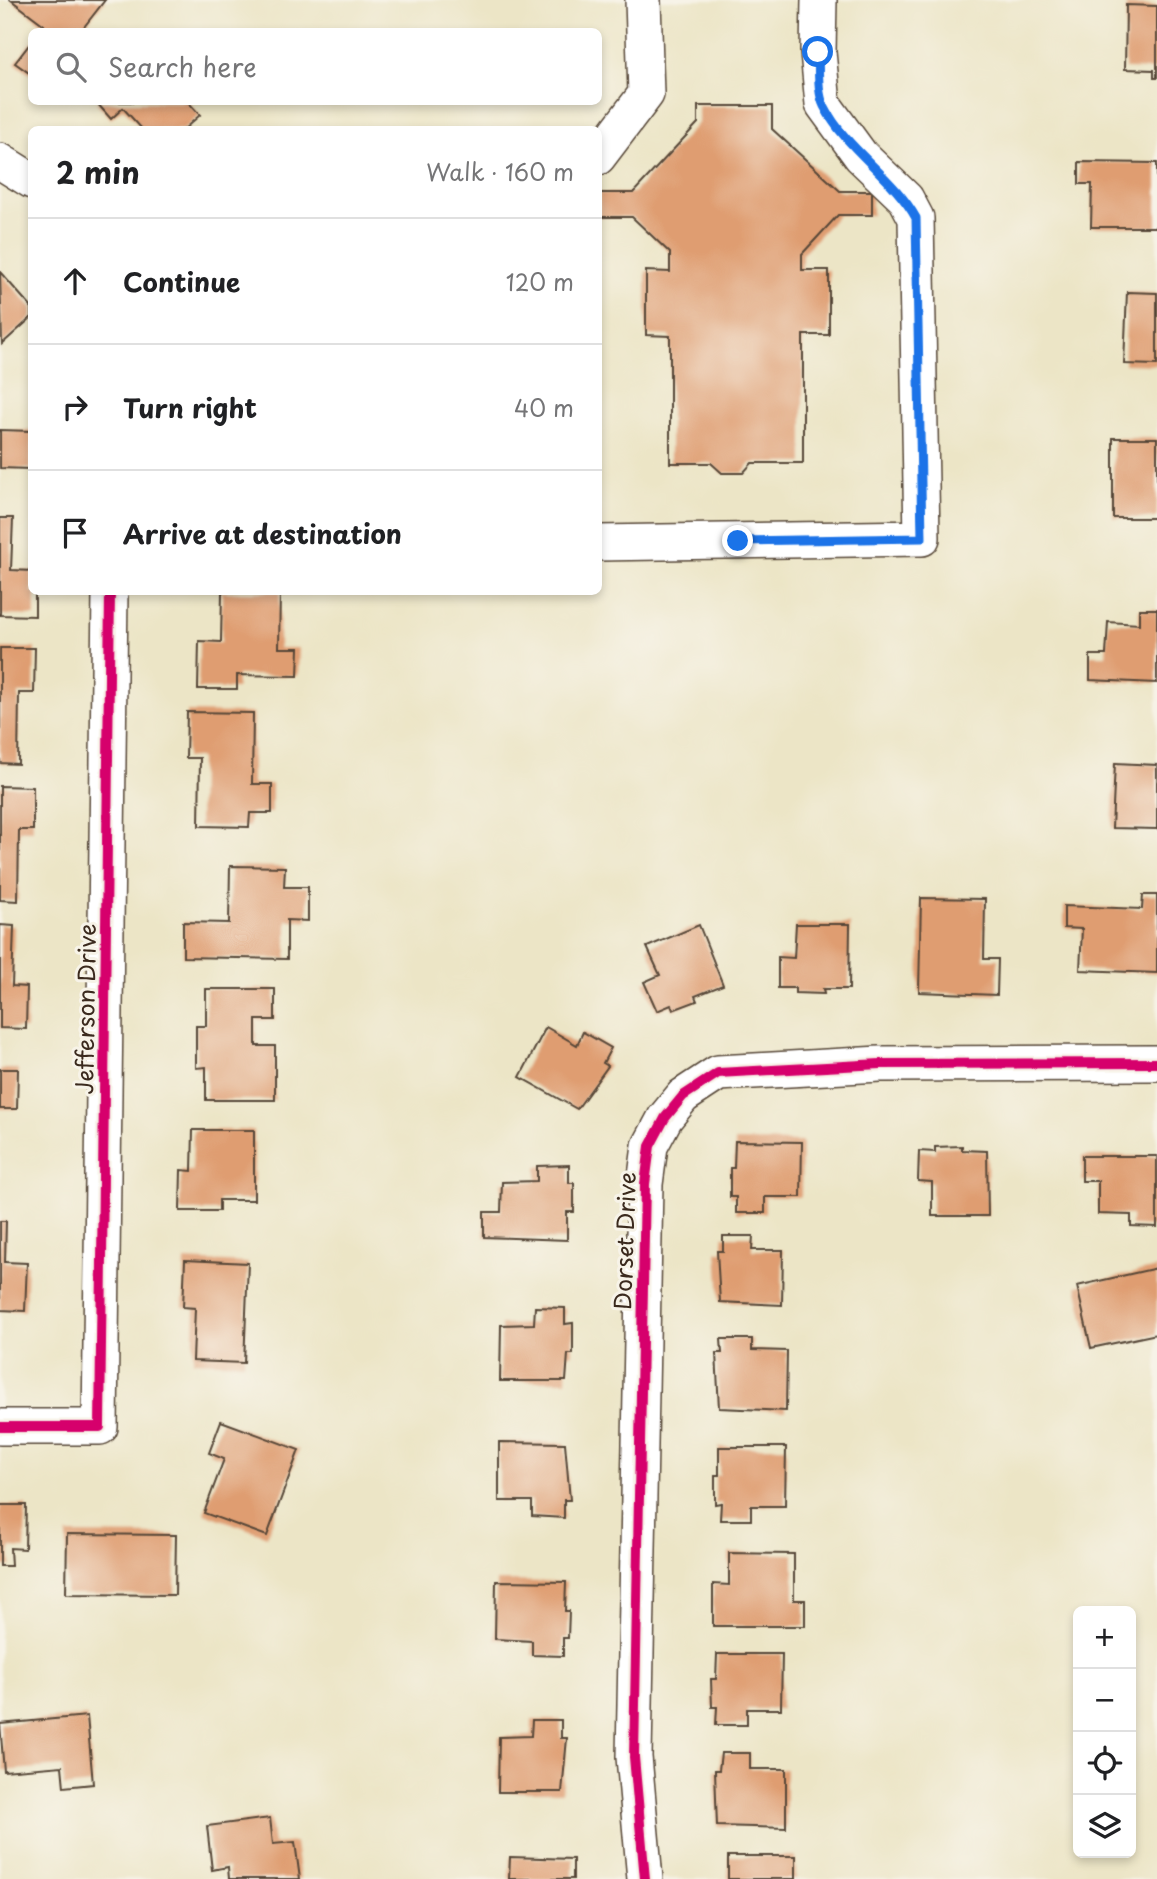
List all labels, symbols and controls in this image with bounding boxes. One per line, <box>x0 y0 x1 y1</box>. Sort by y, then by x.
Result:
search box <box>28 28 602 105</box>
route start <box>802 36 833 67</box>
text: Search here <box>108 47 257 86</box>
icon: search <box>52 48 90 86</box>
text: 2 min <box>56 149 140 194</box>
text: Walk · 160 m <box>426 154 574 189</box>
icon: ahead <box>56 262 94 300</box>
text: Continue <box>123 262 240 301</box>
text: 120 m <box>506 264 574 299</box>
icon: right <box>56 388 94 426</box>
text: Turn right <box>123 388 257 427</box>
text: 40 m <box>514 390 574 425</box>
icon: arrive <box>56 514 94 552</box>
text: Arrive at destination <box>123 514 402 553</box>
route end <box>722 525 753 556</box>
street label: Jefferson Drive <box>66 923 104 1095</box>
street label: Dorset Drive <box>604 1171 644 1311</box>
map controls <box>1073 1606 1136 1858</box>
button: + <box>1073 1606 1136 1669</box>
button: − <box>1073 1669 1136 1732</box>
button: locate <box>1073 1732 1136 1795</box>
button: layers <box>1073 1795 1136 1858</box>

